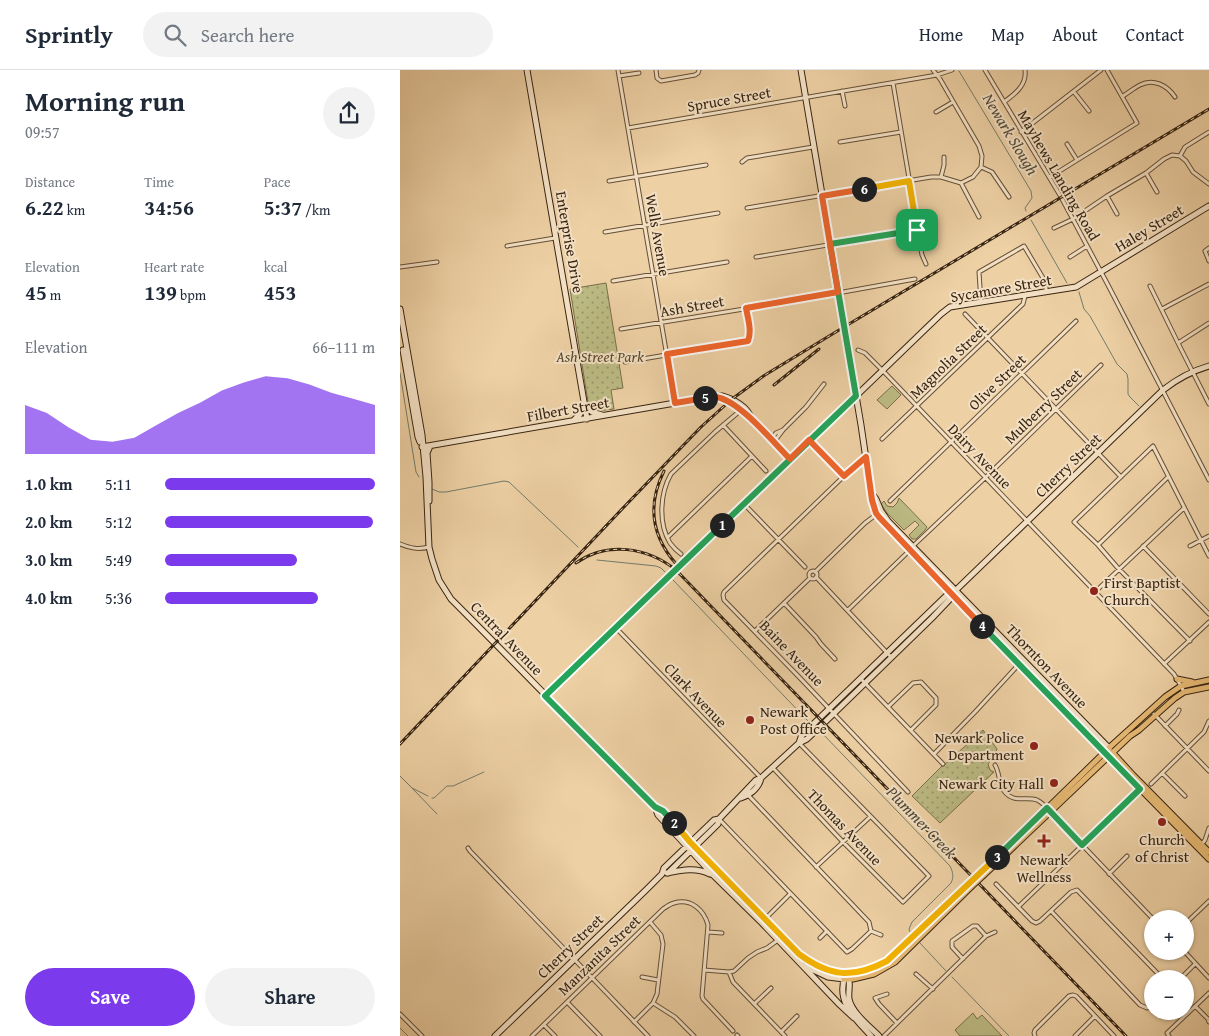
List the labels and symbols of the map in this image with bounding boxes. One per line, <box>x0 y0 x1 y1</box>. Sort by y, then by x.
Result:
street label: Spruce Street <box>685 81 773 117</box>
water label: Newark Slough <box>977 88 1045 180</box>
street label: Mayhews Landing Road <box>1013 106 1105 244</box>
pin: 6 <box>852 176 876 202</box>
street label: Enterprise Drive <box>551 189 589 295</box>
street label: Wells Avenue <box>640 192 676 278</box>
street label: Haley Street <box>1111 199 1188 257</box>
pin <box>896 209 938 251</box>
street label: Sycamore Street <box>949 269 1054 307</box>
street label: Ash Street <box>658 290 726 322</box>
street label: Magnolia Street <box>905 318 992 403</box>
park label: Ash Street Park <box>555 346 644 367</box>
street label: Olive Street <box>963 349 1031 415</box>
street label: Mulberry Street <box>1000 363 1087 448</box>
pin: 5 <box>692 386 718 410</box>
street label: Filbert Street <box>525 391 612 427</box>
street label: Dairy Avenue <box>943 419 1017 493</box>
street label: Cherry Street <box>1030 428 1106 502</box>
pin: 1 <box>710 512 734 538</box>
place label: First Baptist Church <box>1104 572 1181 610</box>
marker: First Baptist Church <box>1088 585 1100 597</box>
street label: Central Avenue <box>466 596 548 680</box>
pin: 4 <box>970 614 994 638</box>
street label: Baine Avenue <box>755 615 829 691</box>
street label: Thornton Avenue <box>1001 619 1093 713</box>
street label: Clark Avenue <box>660 658 732 732</box>
place label: Newark Post Office <box>760 701 827 739</box>
marker: Newark Post Office <box>744 714 756 726</box>
place label: Newark Police Department <box>935 727 1025 765</box>
marker: Newark Police Department <box>1028 740 1040 752</box>
place label: Newark City Hall <box>939 773 1044 794</box>
marker: Newark City Hall <box>1048 777 1060 789</box>
water label: Plummer Creek <box>880 780 963 864</box>
street label: Thomas Avenue <box>803 784 887 870</box>
pin: 2 <box>662 810 686 836</box>
marker: Church of Christ <box>1156 816 1168 828</box>
place label: Church of Christ <box>1135 829 1190 867</box>
marker: Newark Wellness <box>1037 834 1051 848</box>
pin: 3 <box>984 844 1010 870</box>
place label: Newark Wellness <box>1017 849 1072 887</box>
street label: Cherry Street <box>532 909 608 983</box>
street label: Manzanita Street <box>553 910 646 1000</box>

